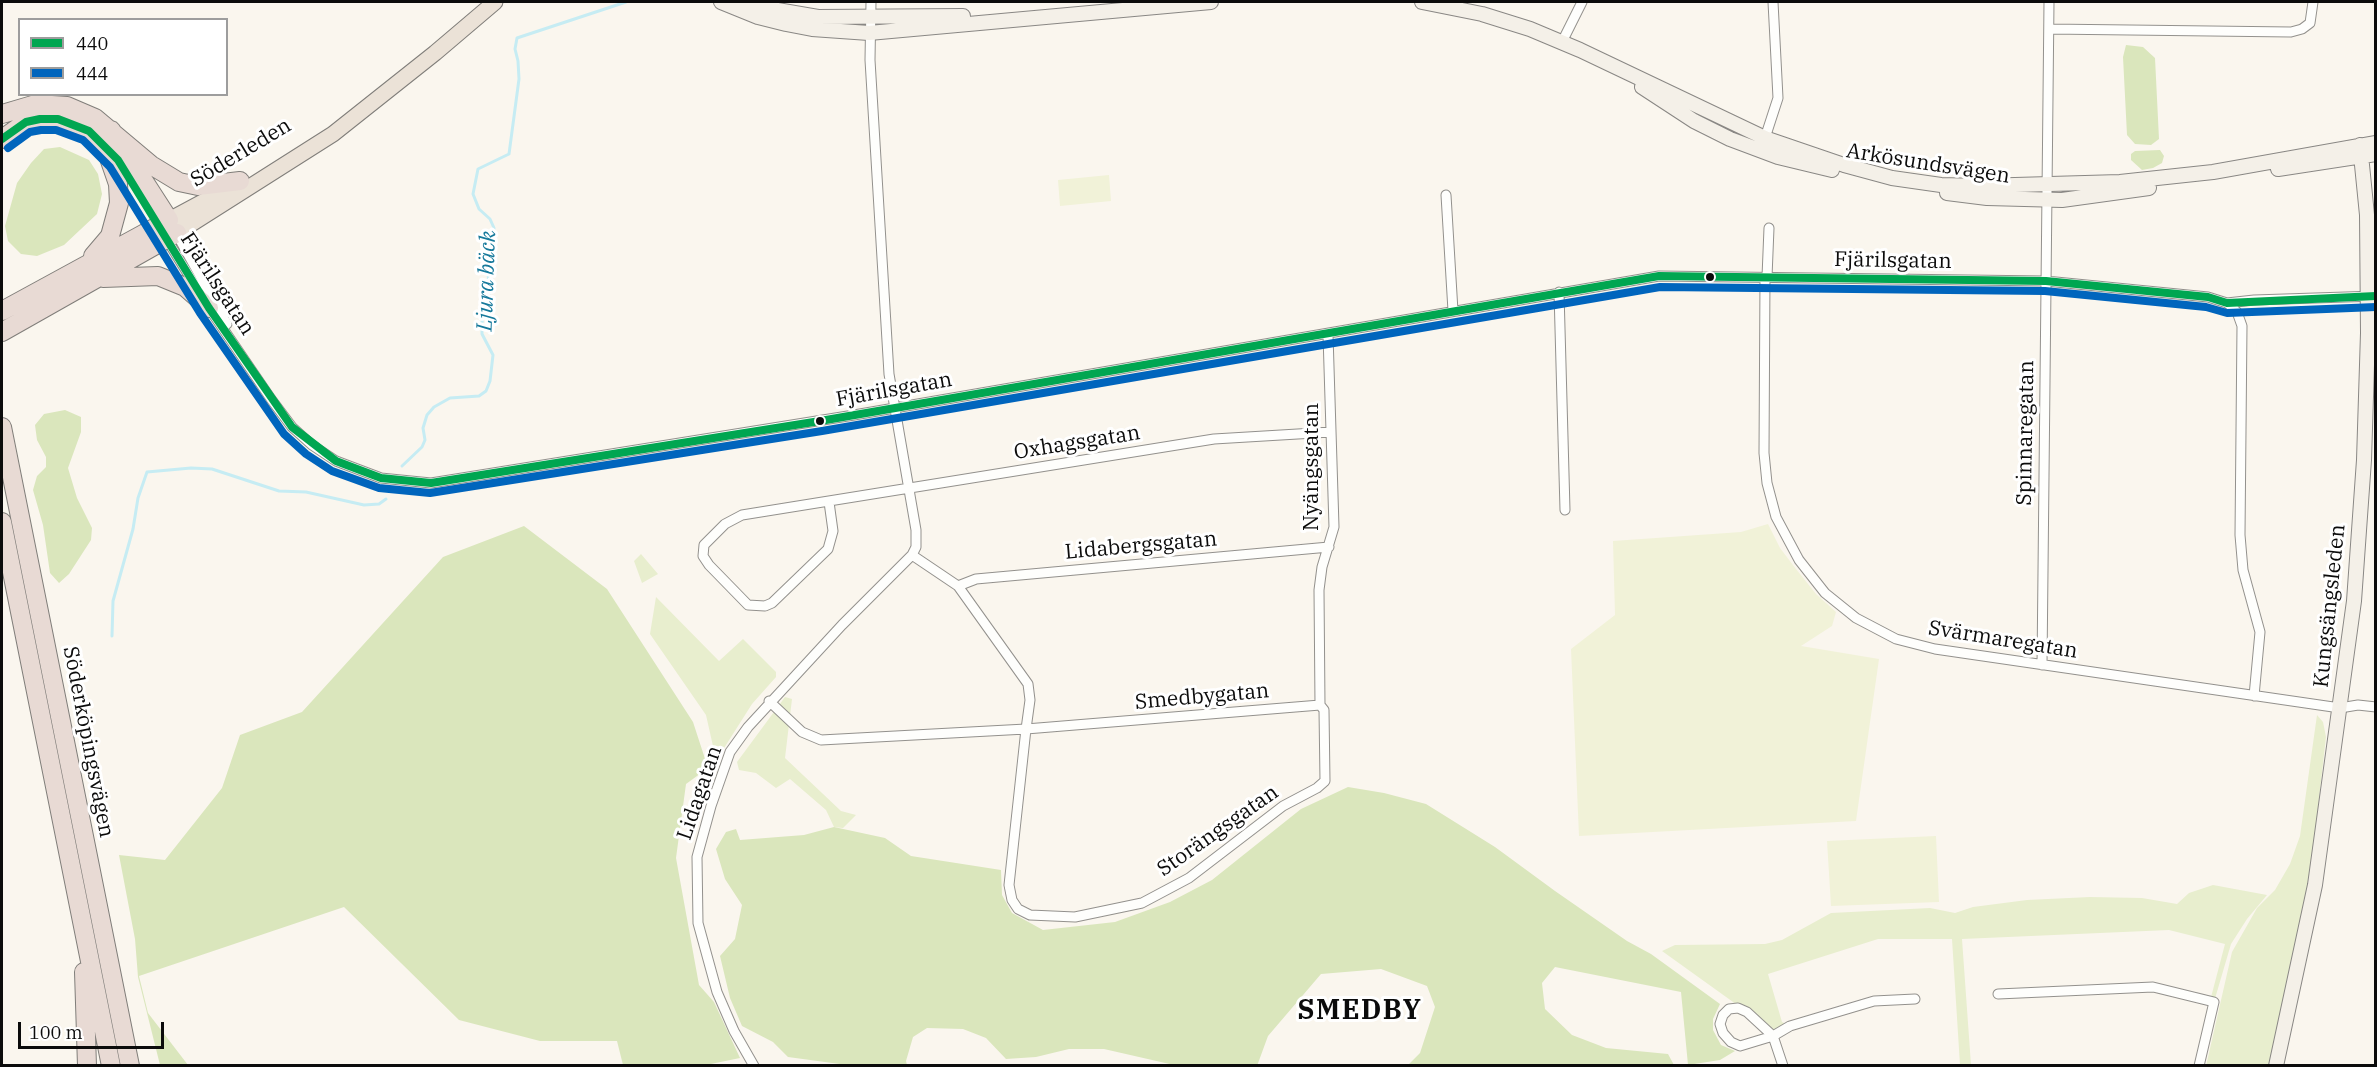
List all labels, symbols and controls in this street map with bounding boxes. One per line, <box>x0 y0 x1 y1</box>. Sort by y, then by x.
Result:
legend <box>18 18 228 96</box>
text: 440 <box>76 32 108 55</box>
text: 444 <box>76 62 108 85</box>
street label: Söderleden <box>186 113 296 193</box>
street label: Arkösundsvägen <box>1844 139 2012 189</box>
street label: Fjärilsgatan <box>174 228 260 340</box>
water label: Ljura bäck <box>472 230 502 332</box>
street label: Fjärilsgatan <box>1834 247 1952 275</box>
unlabelled marker <box>1704 271 1716 283</box>
street label: Spinnaregatan <box>2012 360 2040 506</box>
street label: Fjärilsgatan <box>834 367 954 413</box>
street label: Nyängsgatan <box>1299 403 1325 531</box>
unlabelled marker <box>814 415 826 427</box>
street label: Oxhagsgatan <box>1012 421 1142 465</box>
street label: Kungsängsleden <box>2309 523 2351 689</box>
street label: Lidabergsgatan <box>1064 527 1218 565</box>
street label: Svärmaregatan <box>1926 616 2080 664</box>
street label: Söderköpingsvägen <box>57 644 119 840</box>
street label: Smedbygatan <box>1134 679 1270 715</box>
street label: Lidagatan <box>672 743 728 843</box>
street label: Storängsgatan <box>1153 780 1283 882</box>
district label: SMEDBY <box>1297 995 1423 1027</box>
scale bar <box>21 1010 166 1048</box>
text: 100 m <box>29 1021 83 1044</box>

